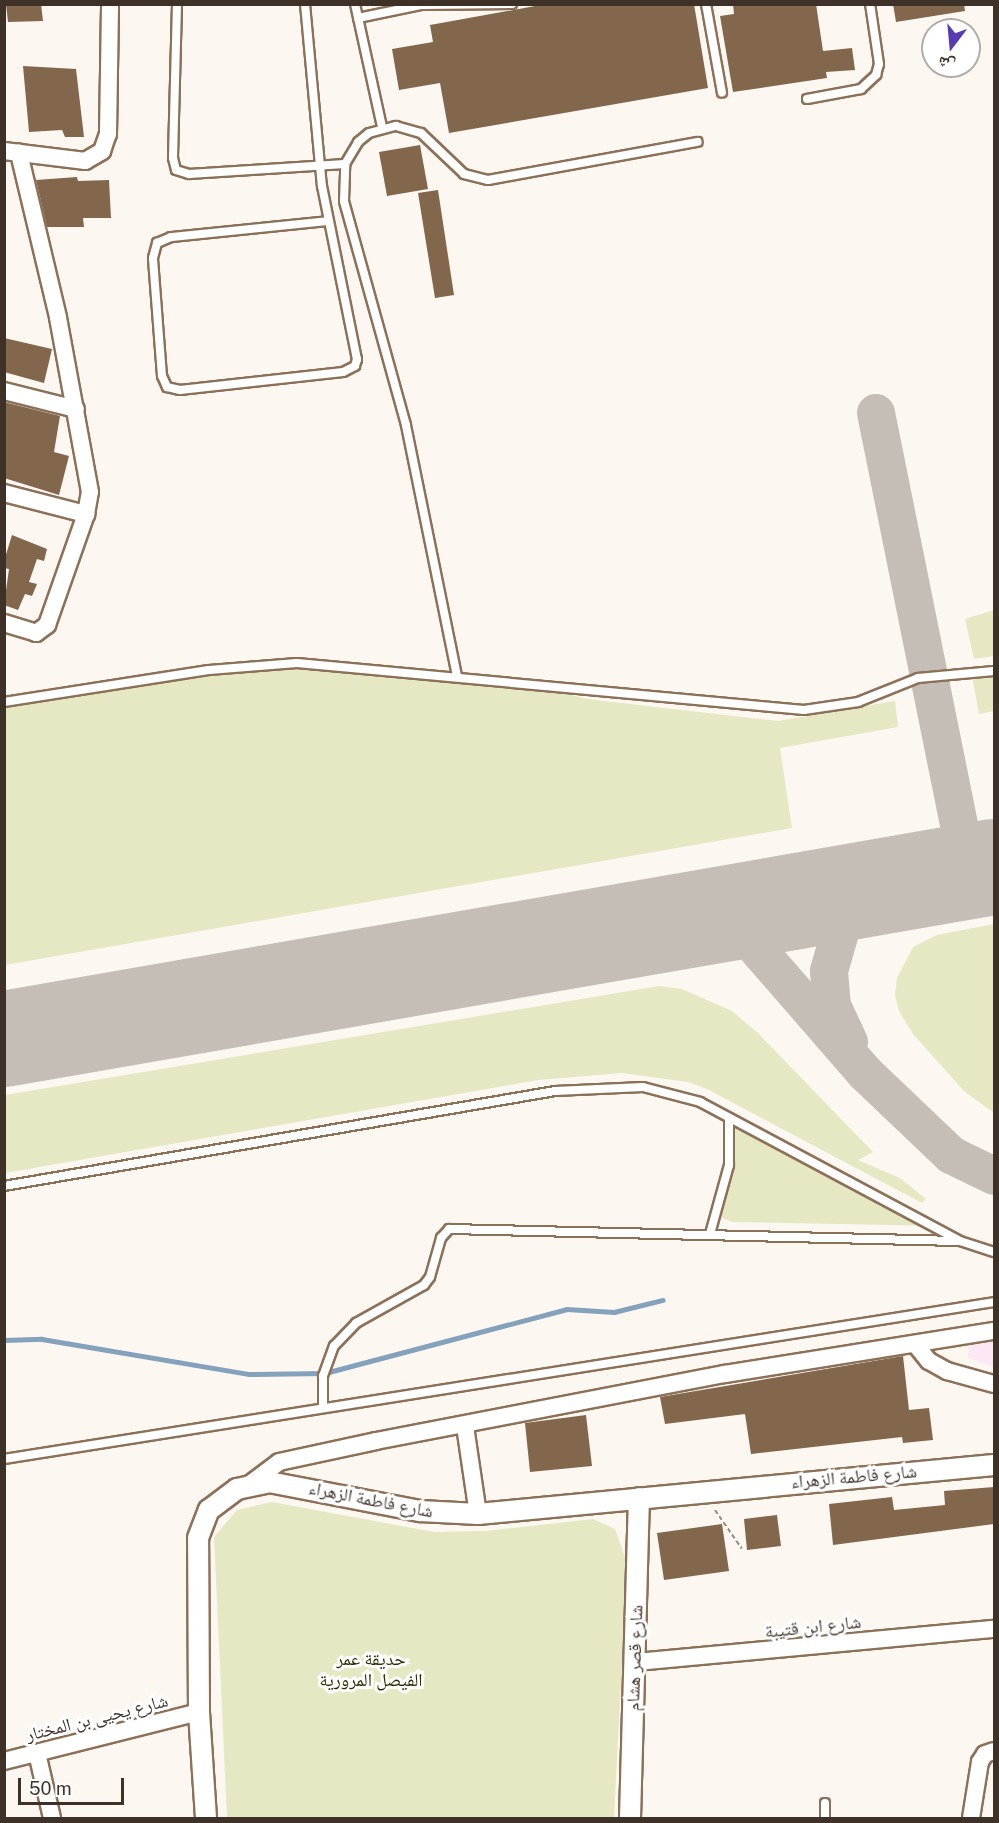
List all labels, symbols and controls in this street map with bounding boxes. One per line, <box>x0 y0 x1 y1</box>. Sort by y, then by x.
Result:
north arrow <box>921 18 981 78</box>
text: ش <box>936 52 957 75</box>
street label: شارع فاطمة الزهراء <box>790 1461 918 1493</box>
street label: شارع فاطمة الزهراء <box>307 1477 435 1523</box>
street label: شارع قصر هشام <box>622 1605 648 1711</box>
street label: شارع ابن قتيبة <box>764 1611 862 1643</box>
park label: حديقة عمر الفيصل المرورية <box>319 1649 423 1692</box>
street label: شارع يحيى بن المختار <box>24 1690 170 1746</box>
scale bar <box>21 1766 128 1804</box>
text: 50 m <box>29 1778 72 1799</box>

